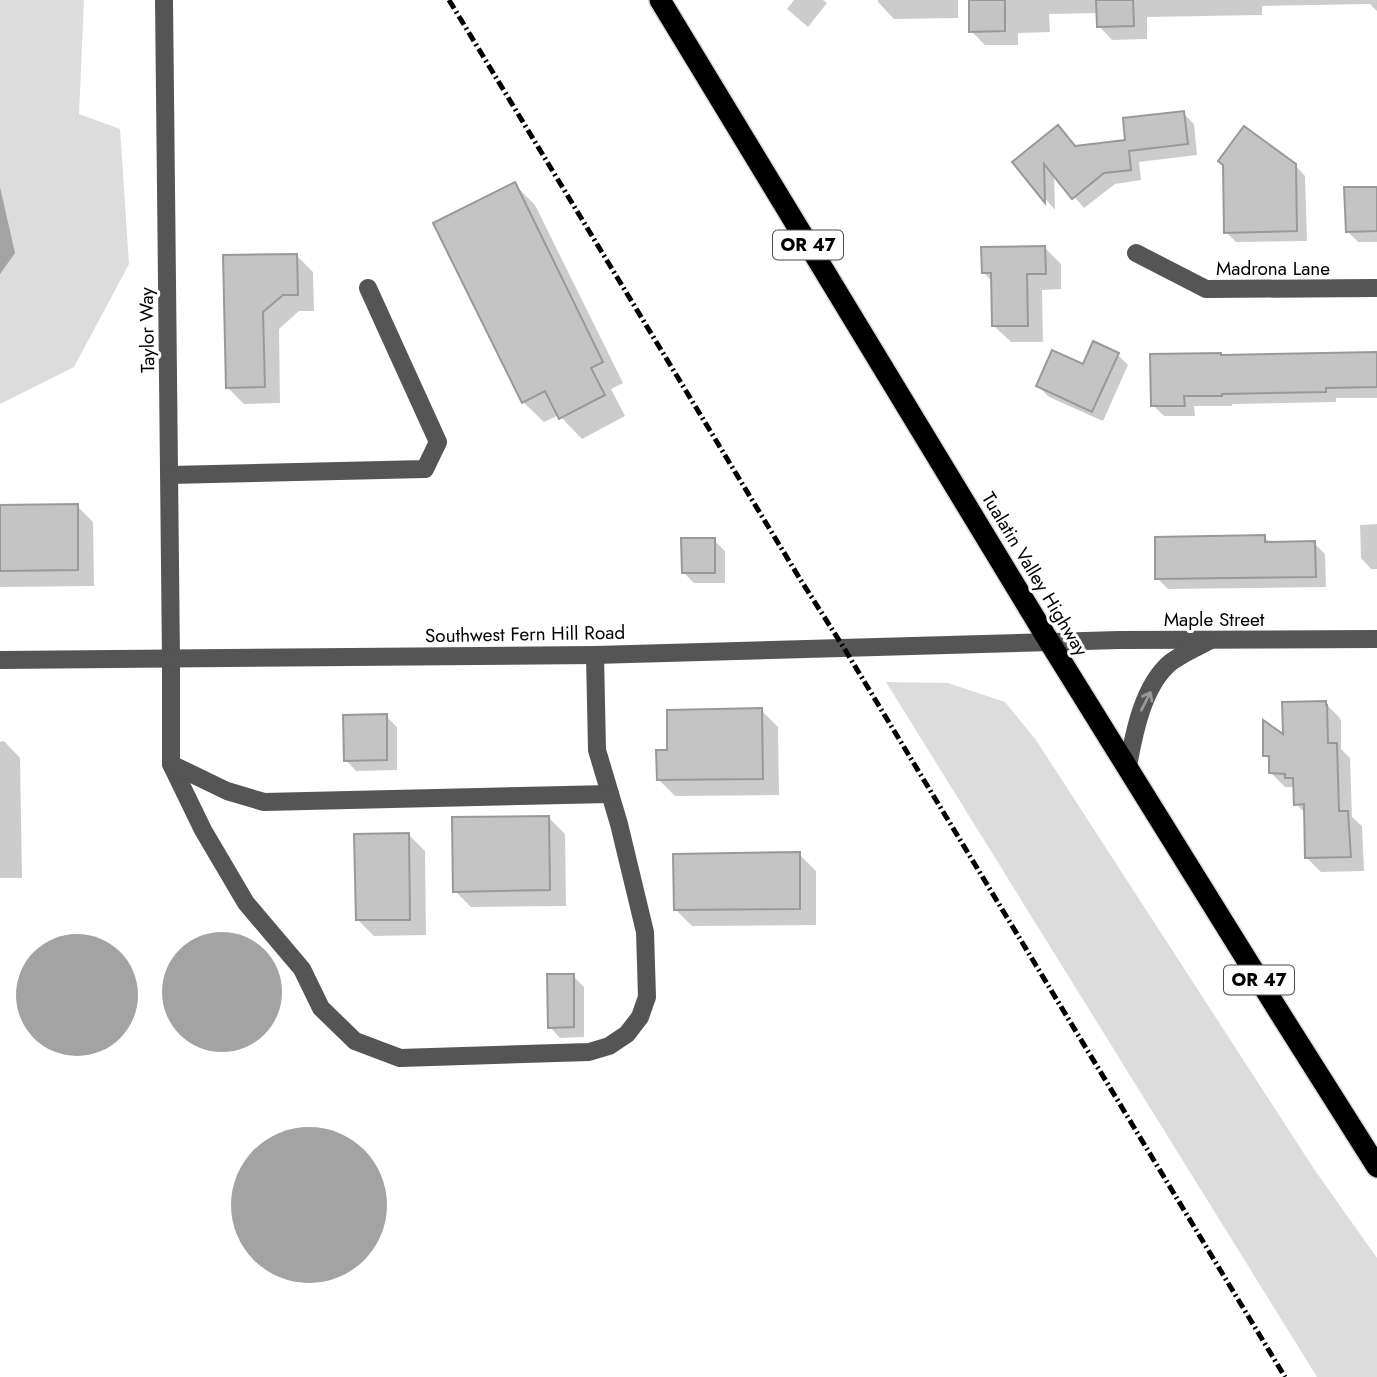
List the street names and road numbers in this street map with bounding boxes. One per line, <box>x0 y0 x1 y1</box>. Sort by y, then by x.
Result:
road number: OR 47 <box>773 230 843 260</box>
street label: Madrona Lane <box>1216 255 1330 282</box>
street label: Taylor Way <box>133 286 161 373</box>
street label: Tualatin Valley Highway <box>975 487 1095 662</box>
street label: Maple Street <box>1164 606 1265 633</box>
street label: Southwest Fern Hill Road <box>425 619 625 649</box>
road number: OR 47 <box>1224 965 1294 995</box>

